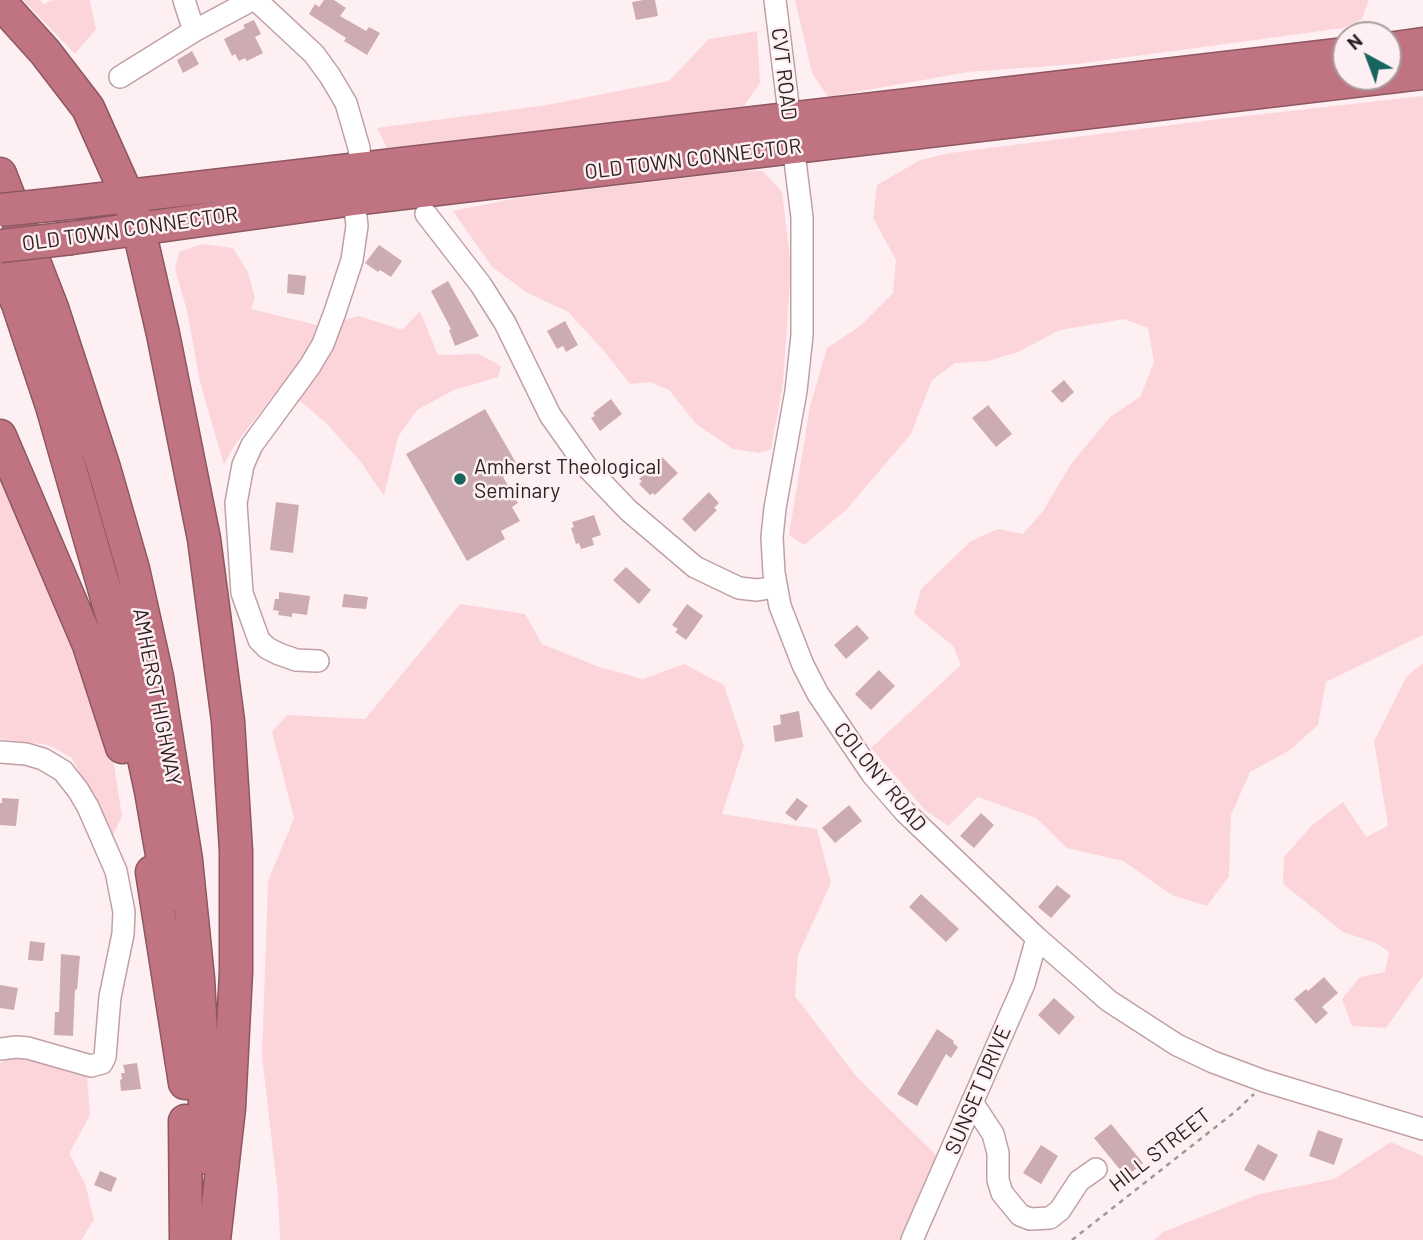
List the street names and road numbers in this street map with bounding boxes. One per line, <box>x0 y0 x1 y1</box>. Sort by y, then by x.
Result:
street label: CVT ROAD <box>766 26 802 122</box>
street label: OLD TOWN CONNECTOR <box>583 133 803 185</box>
street label: OLD TOWN CONNECTOR <box>20 201 240 257</box>
street label: AMHERST HIGHWAY <box>127 606 187 788</box>
street label: COLONY ROAD <box>828 718 932 836</box>
street label: SUNSET DRIVE <box>940 1022 1016 1158</box>
street label: HILL STREET <box>1104 1103 1216 1197</box>

